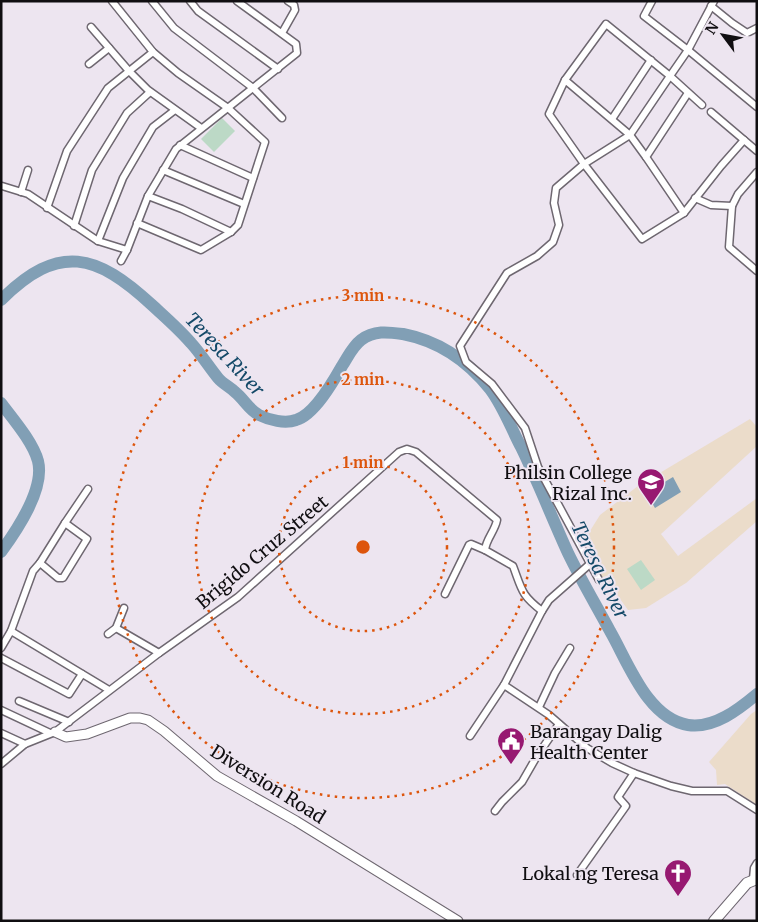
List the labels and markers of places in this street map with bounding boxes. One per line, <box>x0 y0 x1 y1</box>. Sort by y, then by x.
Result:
place label: Philsin College Rizal Inc. <box>504 461 632 505</box>
school or university icon: Philsin College Rizal Inc. <box>636 467 666 506</box>
centre of rings <box>354 538 372 556</box>
place label: Barangay Dalig Health Center <box>530 720 662 764</box>
public building icon: Barangay Dalig Health Center <box>496 726 526 765</box>
church icon: Lokal ng Teresa <box>663 858 693 897</box>
place label: Lokal ng Teresa <box>522 862 659 885</box>

